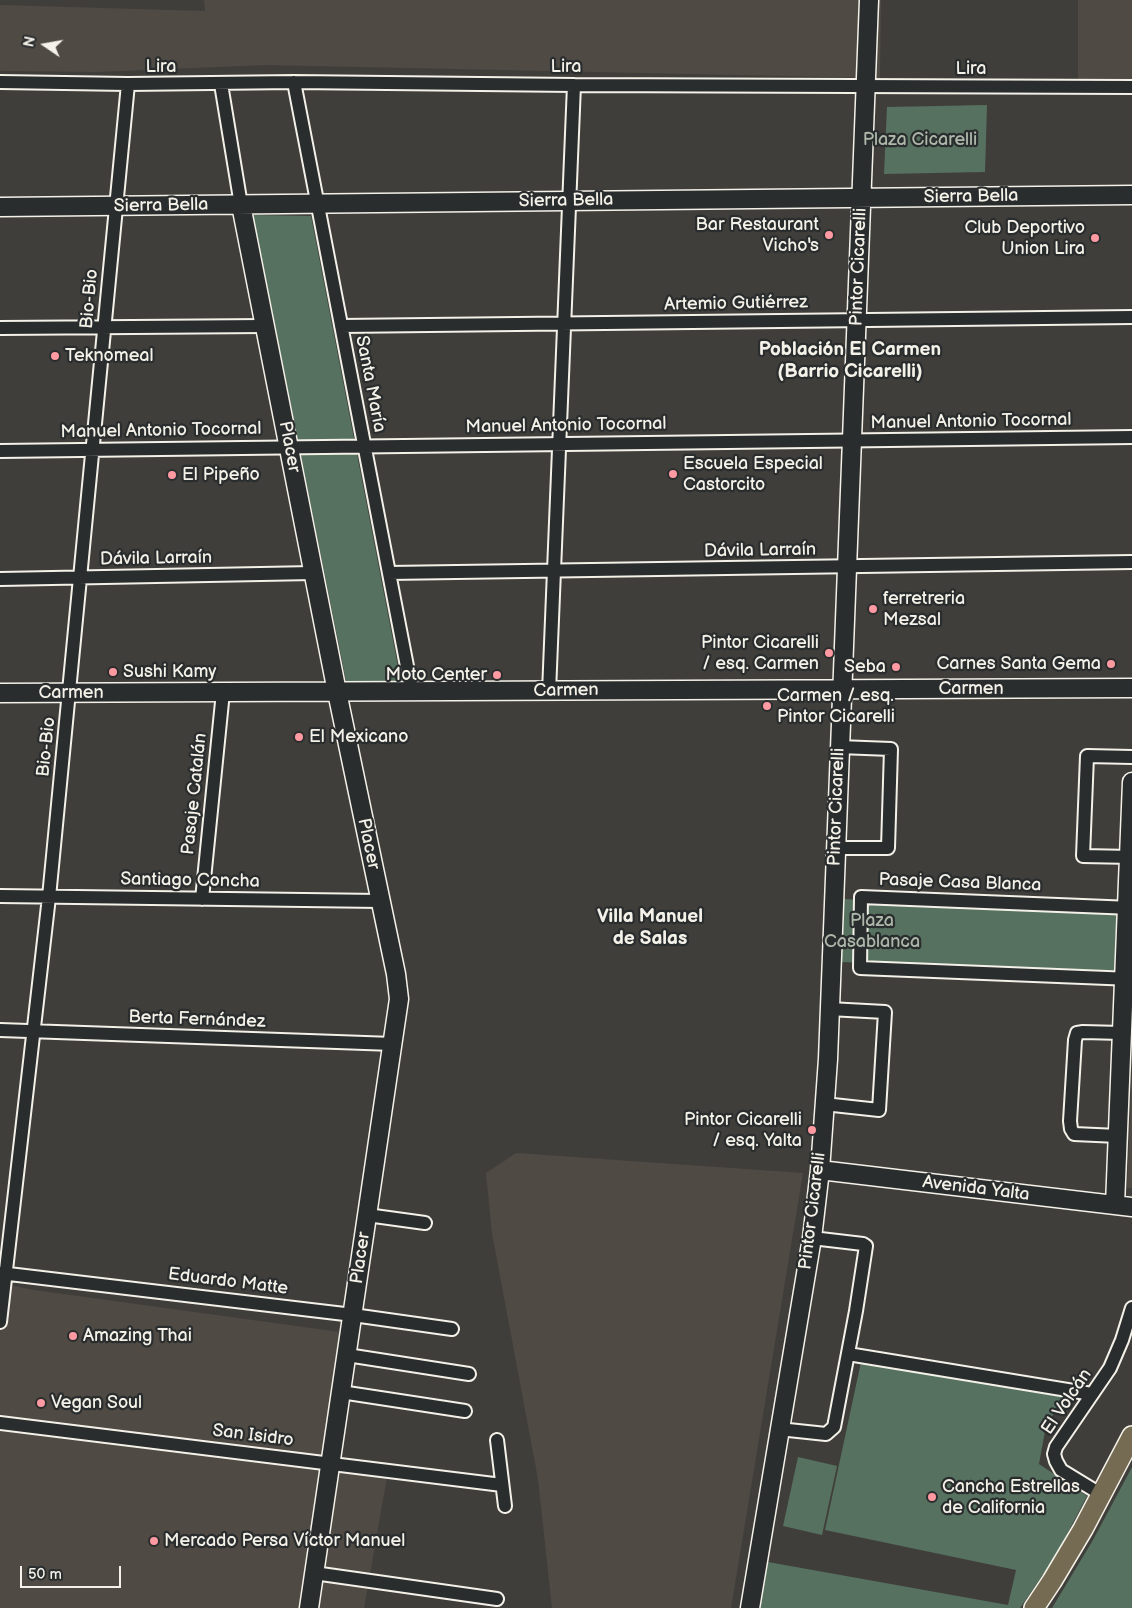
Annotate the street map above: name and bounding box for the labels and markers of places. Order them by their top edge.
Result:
place label: Bar Restaurant Vicho's [696,214,819,256]
place label: Club Deportivo Union Lira [964,217,1085,260]
marker: Bar Restaurant Vicho's [823,229,835,241]
marker: Club Deportivo Union Lira [1089,232,1101,244]
place label: Teknomeal [65,345,154,367]
marker: Teknomeal [49,350,61,362]
place label: Escuela Especial Castorcito [683,453,823,496]
place label: El Pipeño [182,464,260,486]
marker: Escuela Especial Castorcito [667,468,679,480]
marker: El Pipeño [166,469,178,481]
place label: ferretreria Mezsal [883,588,965,630]
marker: ferretreria Mezsal [867,603,879,615]
place label: Pintor Cicarelli / esq. Carmen [701,632,819,674]
marker: Pintor Cicarelli / esq. Carmen [823,647,835,659]
place label: Carnes Santa Gema [936,653,1101,675]
place label: Seba [844,656,886,678]
marker: Carnes Santa Gema [1105,658,1117,670]
place label: Sushi Kamy [123,661,216,683]
marker: Seba [890,661,902,673]
place label: Moto Center [386,664,487,686]
marker: Sushi Kamy [107,666,119,678]
marker: Moto Center [491,669,503,681]
place label: Carmen / esq. Pintor Cicarelli [777,685,895,728]
marker: Carmen / esq. Pintor Cicarelli [761,700,773,712]
place label: El Mexicano [309,726,408,748]
marker: El Mexicano [293,731,305,743]
place label: Pintor Cicarelli / esq. Yalta [684,1109,802,1152]
marker: Pintor Cicarelli / esq. Yalta [806,1124,818,1136]
place label: Amazing Thai [83,1325,192,1347]
marker: Amazing Thai [67,1330,79,1342]
place label: Vegan Soul [51,1392,142,1414]
marker: Vegan Soul [35,1397,47,1409]
place label: Cancha Estrellas de California [942,1476,1080,1518]
marker: Cancha Estrellas de California [926,1491,938,1503]
place label: Mercado Persa Víctor Manuel [164,1530,405,1552]
marker: Mercado Persa Víctor Manuel [148,1535,160,1547]

